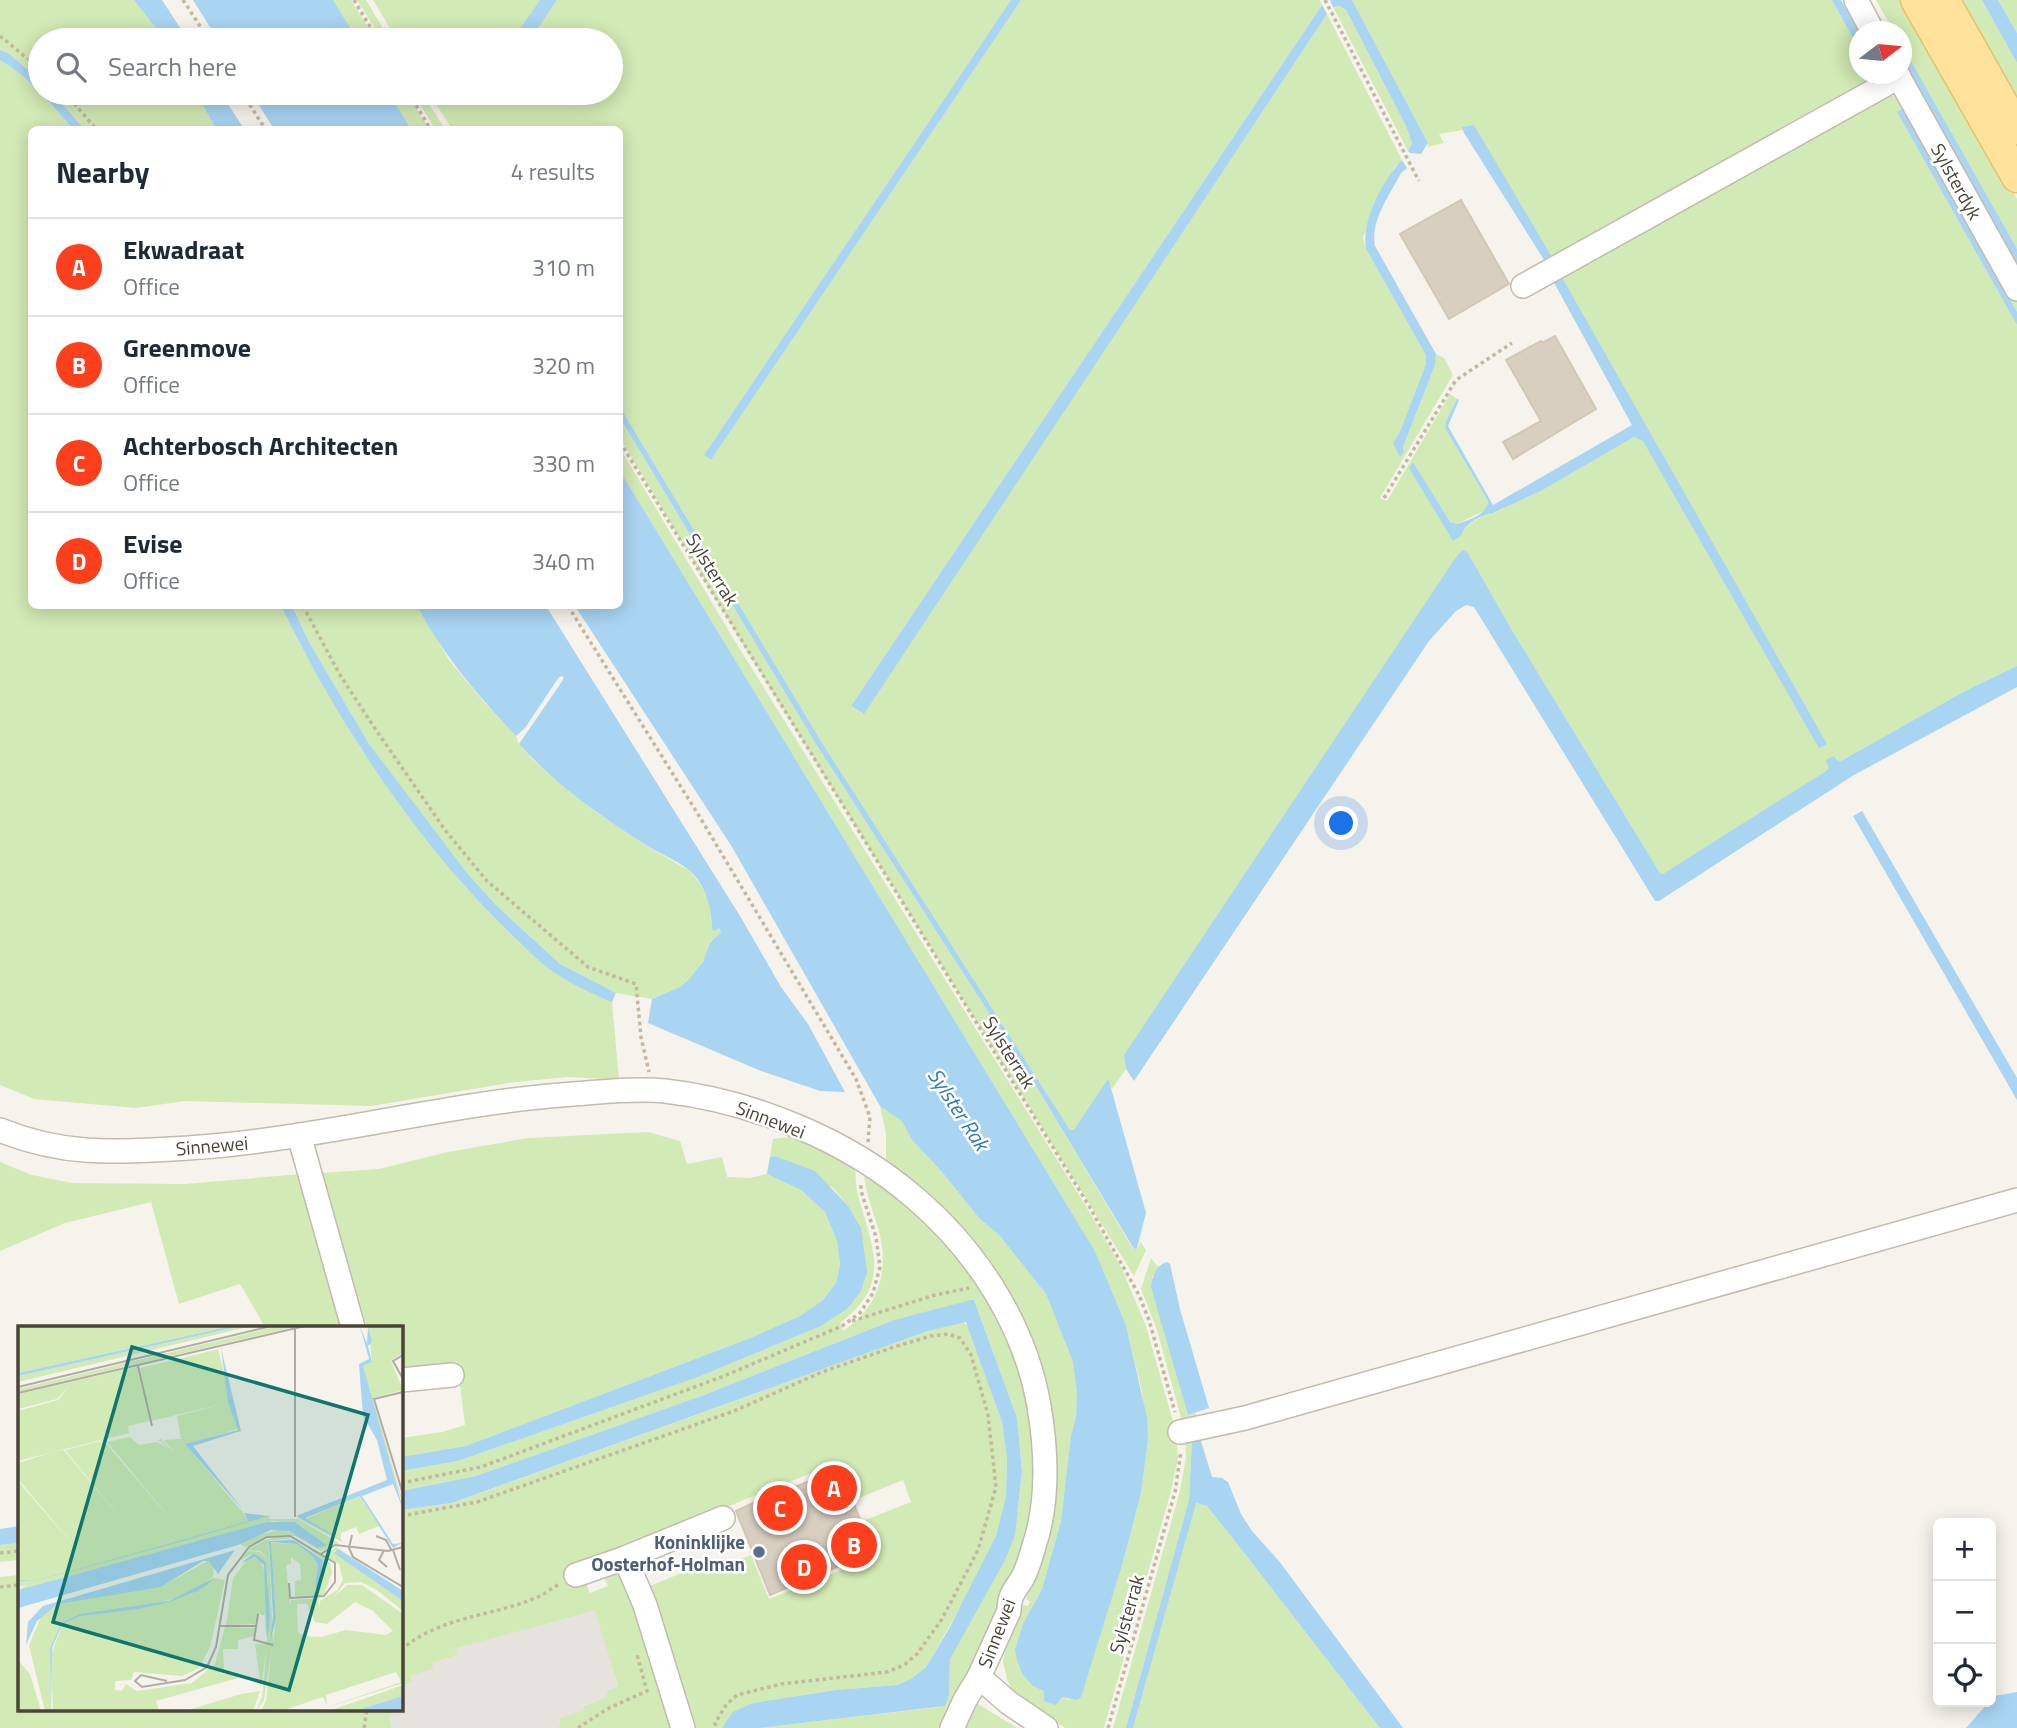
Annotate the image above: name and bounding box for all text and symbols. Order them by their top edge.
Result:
north arrow [1849,21,1912,84]
search box [28,28,623,105]
text: Search here [108,47,237,86]
icon: search [52,48,90,86]
street label: Sylsterdyk [1924,137,1990,225]
text: Nearby [56,149,149,195]
text: 4 results [511,154,595,189]
text: Ekwadraat [123,230,244,269]
text: A [72,250,86,285]
text: 310 m [532,250,595,285]
text: Office [123,269,180,304]
text: Greenmove [123,328,251,367]
text: B [72,348,86,383]
text: 320 m [532,348,595,383]
text: Office [123,367,180,402]
text: Achterbosch Architecten [123,426,398,465]
text: C [73,446,85,481]
text: 330 m [532,446,595,481]
text: Office [123,465,180,500]
text: Evise [123,524,183,563]
street label: Sylsterrak [679,527,747,611]
text: D [72,544,86,579]
text: 340 m [532,544,595,579]
text: Office [123,563,180,598]
your location [1324,806,1358,840]
street label: Sylsterrak [976,1010,1044,1094]
water label: Sylster Rak [920,1061,999,1159]
street label: Sinnewei [732,1092,810,1146]
street label: Sinnewei [175,1127,249,1163]
inset map [18,1326,402,1710]
pin: A [811,1462,857,1514]
pin: C [757,1482,803,1534]
map controls [1933,1518,1996,1707]
button: + [1933,1518,1996,1581]
pin: B [831,1519,877,1571]
place label: Koninklijke Oosterhof-Holman [591,1527,745,1578]
pin: D [781,1541,827,1593]
marker: Koninklijke Oosterhof-Holman [751,1544,767,1560]
street label: Sylsterrak [1101,1571,1151,1657]
button: − [1933,1581,1996,1644]
street label: Sinnewei [969,1594,1023,1672]
button: locate [1933,1644,1996,1707]

